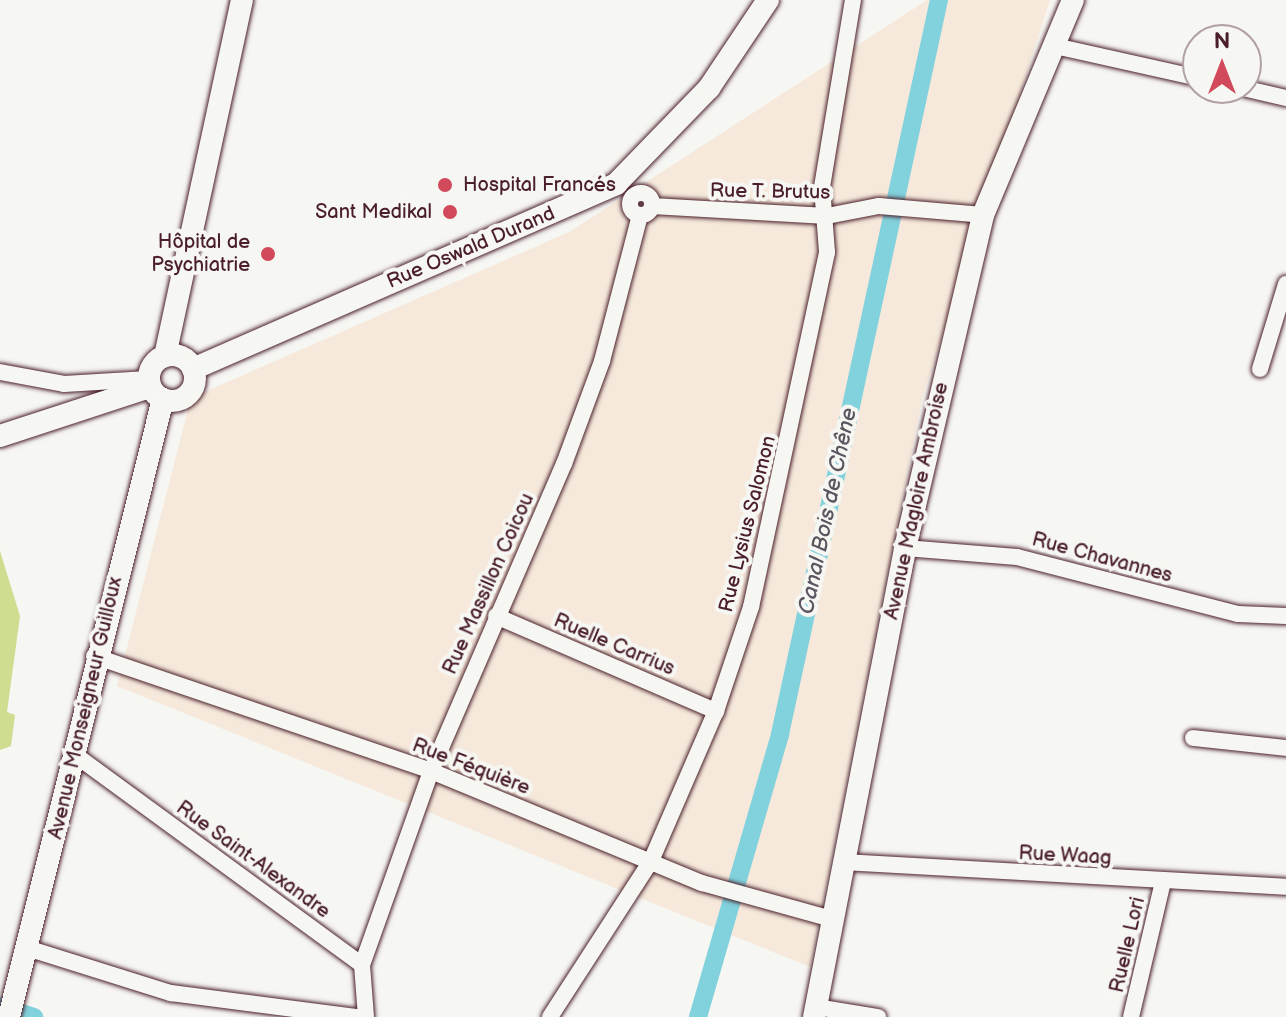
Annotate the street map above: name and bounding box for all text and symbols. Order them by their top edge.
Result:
north arrow [1182,24,1262,104]
text: N [1214,28,1230,55]
place label: Hospital Francés [463,173,616,197]
marker: Hospital Francés [434,174,456,196]
street label: Rue T. Brutus [709,179,831,205]
place label: Sant Medikal [315,200,432,224]
marker: Sant Medikal [439,201,461,223]
street label: Rue Oswald Durand [383,202,559,294]
place label: Hôpital de Psychiatrie [151,230,250,277]
marker: Hôpital de Psychiatrie [257,243,279,265]
street label: Avenue Magloire Ambroise [880,380,954,622]
water label: Canal Bois de Chêne [793,405,863,617]
street label: Rue Lysius Salomon [714,433,782,615]
street label: Rue Massillon Coicou [438,490,540,678]
street label: Rue Chavannes [1029,528,1175,588]
street label: Avenue Monseigneur Guilloux [44,574,128,842]
street label: Ruelle Carrius [550,609,678,681]
street label: Rue Féquière [409,734,533,800]
street label: Rue Saint-Alexandre [171,796,335,924]
street label: Rue Waag [1017,842,1113,870]
street label: Ruelle Lori [1105,895,1151,995]

